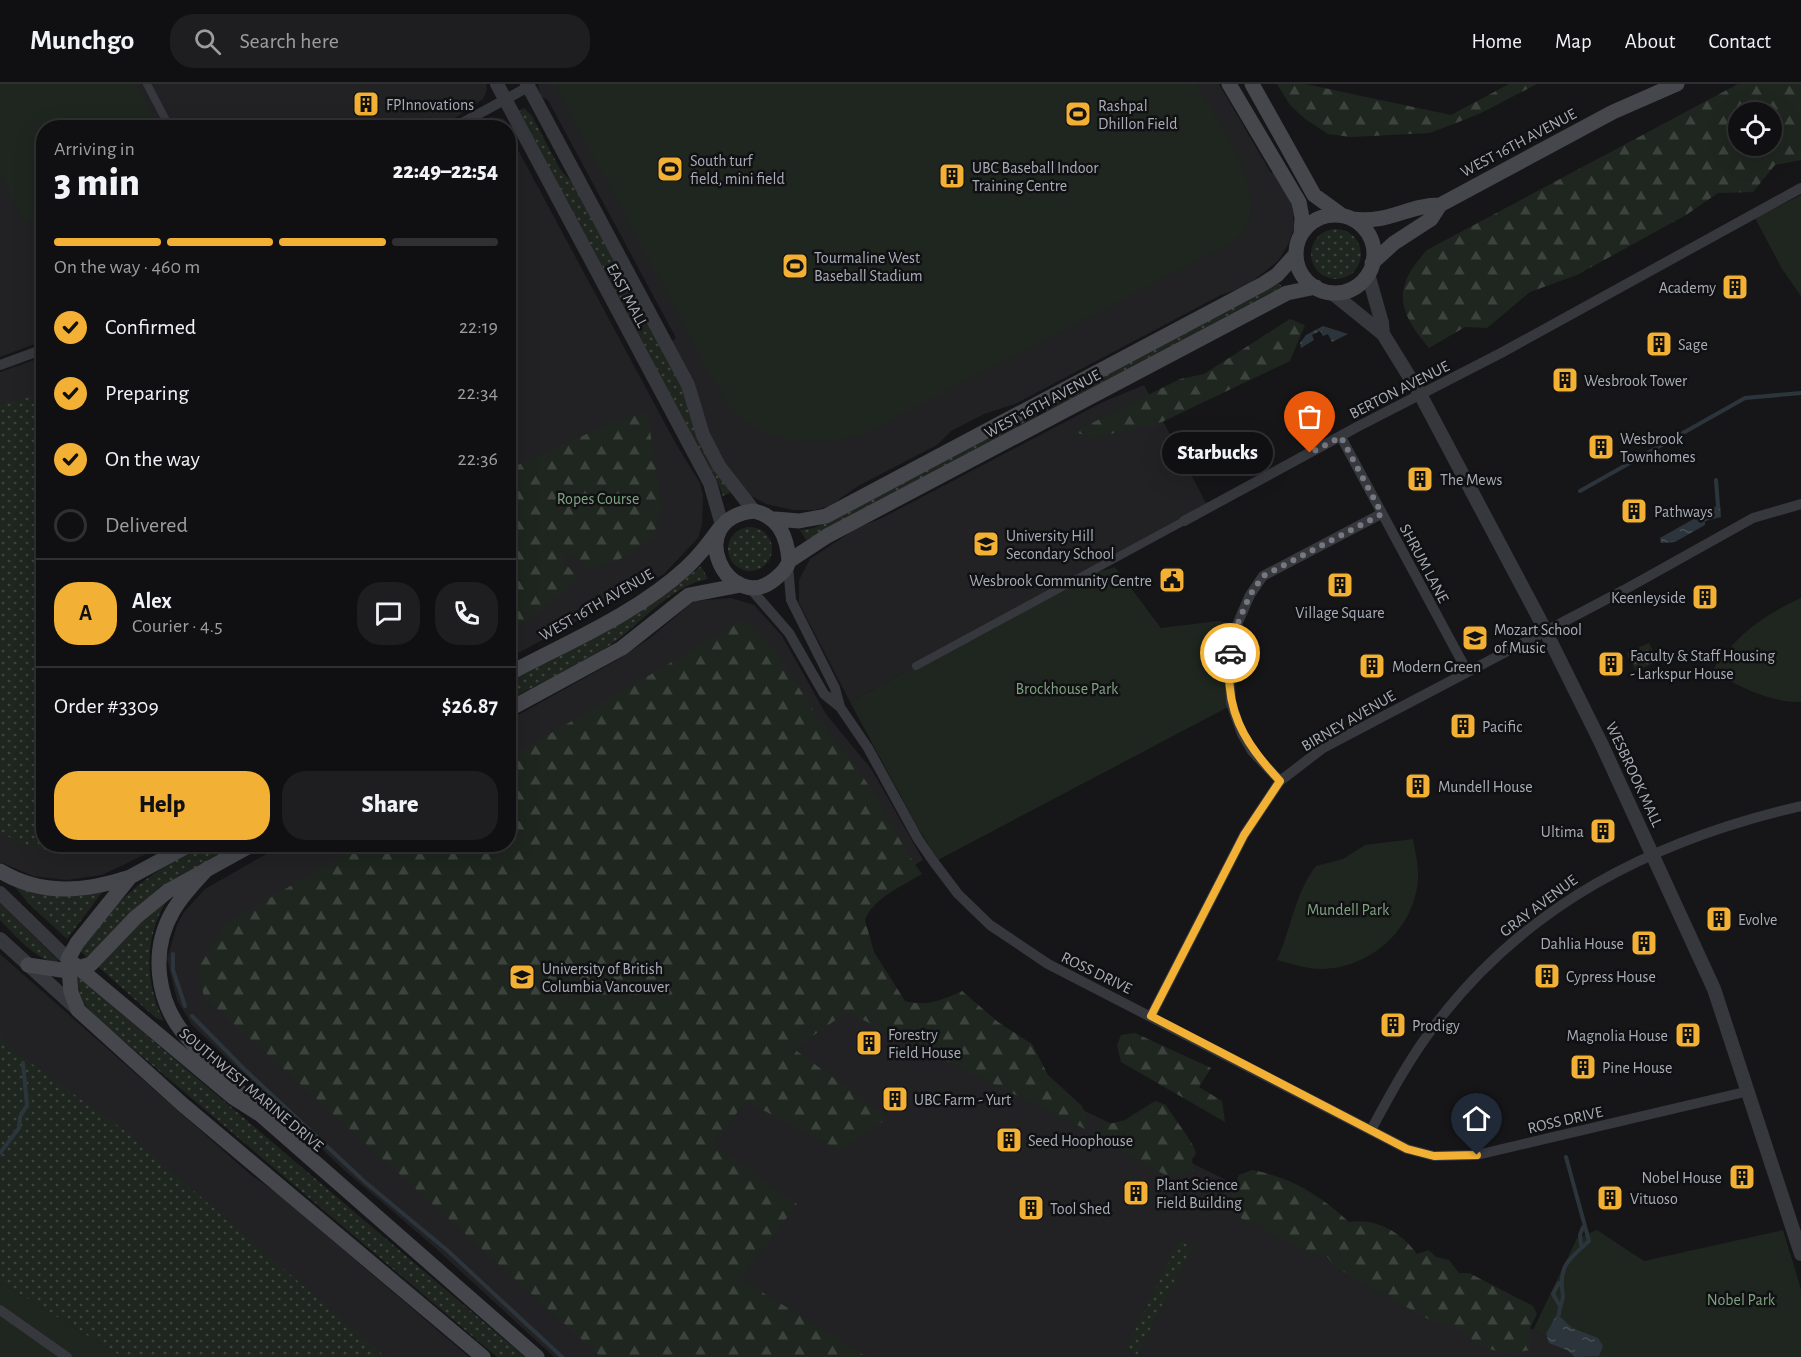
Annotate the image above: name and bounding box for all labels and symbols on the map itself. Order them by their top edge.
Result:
building icon: FPInnovations [351,89,381,119]
place label: FPInnovations [386,97,474,113]
place label: Rashpal Dhillon Field [1098,98,1177,132]
sports icon: Rashpal Dhillon Field [1063,99,1093,129]
street label: WEST 16TH AVENUE [1458,106,1579,180]
place label: South turf field, mini field [690,153,785,187]
sports icon: South turf field, mini field [655,154,685,184]
place label: UBC Baseball Indoor Training Centre [972,160,1099,194]
building icon: UBC Baseball Indoor Training Centre [937,161,967,191]
place label: Tourmaline West Baseball Stadium [814,250,922,284]
sports icon: Tourmaline West Baseball Stadium [780,251,810,281]
street label: EAST MALL [604,261,651,330]
building icon: Academy [1720,272,1750,302]
place label: Academy [1659,280,1716,297]
building icon: Sage [1644,329,1674,359]
place label: Sage [1678,337,1708,353]
street label: BERTON AVENUE [1347,358,1452,422]
building icon: Wesbrook Tower [1550,365,1580,395]
street label: WEST 16TH AVENUE [982,367,1103,441]
place label: Wesbrook Tower [1584,373,1688,389]
pin [1284,391,1335,453]
place label: Wesbrook Townhomes [1620,431,1696,465]
callout: Starbucks [1163,432,1274,474]
building icon: Wesbrook Townhomes [1586,432,1616,462]
building icon: The Mews [1405,464,1435,494]
place label: The Mews [1440,472,1502,488]
park label: Ropes Course [557,491,639,507]
building icon: Pathways [1619,496,1649,526]
place label: Pathways [1654,504,1713,521]
street label: SHRUM LANE [1397,521,1452,606]
place label: University Hill Secondary School [1006,528,1114,563]
school or university icon: University Hill Secondary School [971,529,1001,559]
public building icon: Wesbrook Community Centre [1157,565,1187,595]
street label: WEST 16TH AVENUE [537,566,656,644]
building icon: Village Square [1325,570,1355,600]
place label: Wesbrook Community Centre [969,573,1152,590]
building icon: Keenleyside [1690,582,1720,612]
place label: Keenleyside [1611,590,1686,607]
place label: Village Square [1295,605,1385,621]
place label: Mozart School of Music [1494,622,1582,656]
courier [1200,623,1260,683]
school or university icon: Mozart School of Music [1460,623,1490,653]
place label: Faculty & Staff Housing - Larkspur House [1630,648,1775,682]
building icon: Faculty & Staff Housing - Larkspur House [1596,649,1626,679]
building icon: Modern Green [1357,651,1387,681]
place label: Modern Green [1392,659,1481,675]
park label: Brockhouse Park [1016,681,1119,697]
street label: BIRNEY AVENUE [1299,687,1399,754]
building icon: Pacific [1448,711,1478,741]
place label: Pacific [1482,719,1522,735]
street label: WESBROOK MALL [1603,719,1666,830]
building icon: Mundell House [1403,771,1433,801]
place label: Mundell House [1438,779,1533,795]
building icon: Ultima [1588,816,1618,846]
place label: Ultima [1541,824,1584,840]
street label: GRAY AVENUE [1497,871,1581,940]
park label: Mundell Park [1307,902,1390,918]
building icon: Evolve [1704,904,1734,934]
place label: Evolve [1738,912,1777,928]
building icon: Dahlia House [1629,928,1659,958]
place label: Dahlia House [1540,936,1624,952]
street label: ROSS DRIVE [1059,949,1135,997]
place label: University of British Columbia Vancouver [542,961,670,995]
building icon: Cypress House [1532,961,1562,991]
school or university icon: University of British Columbia Vancouver [507,962,537,992]
place label: Cypress House [1566,969,1656,986]
building icon: Prodigy [1378,1010,1408,1040]
place label: Prodigy [1412,1018,1460,1035]
building icon: Magnolia House [1673,1020,1703,1050]
street label: SOUTHWEST MARINE DRIVE [176,1025,327,1155]
place label: Forestry Field House [888,1027,961,1061]
building icon: Forestry Field House [854,1028,884,1058]
place label: Magnolia House [1566,1028,1668,1044]
building icon: Pine House [1568,1052,1598,1082]
place label: Pine House [1602,1060,1672,1076]
building icon: UBC Farm - Yurt [880,1084,910,1114]
place label: UBC Farm - Yurt [914,1092,1011,1108]
pin [1451,1093,1502,1155]
street label: ROSS DRIVE [1526,1104,1605,1136]
building icon: Seed Hoophouse [994,1125,1024,1155]
place label: Seed Hoophouse [1028,1133,1133,1149]
building icon: Nobel House [1727,1162,1757,1192]
place label: Nobel House [1641,1170,1722,1186]
place label: Plant Science Field Building [1156,1177,1242,1211]
building icon: Plant Science Field Building [1121,1178,1151,1208]
building icon: Vituoso [1595,1183,1625,1213]
place label: Vituoso [1630,1191,1678,1207]
building icon: Tool Shed [1016,1193,1046,1223]
place label: Tool Shed [1050,1201,1110,1217]
park label: Nobel Park [1707,1292,1776,1308]

